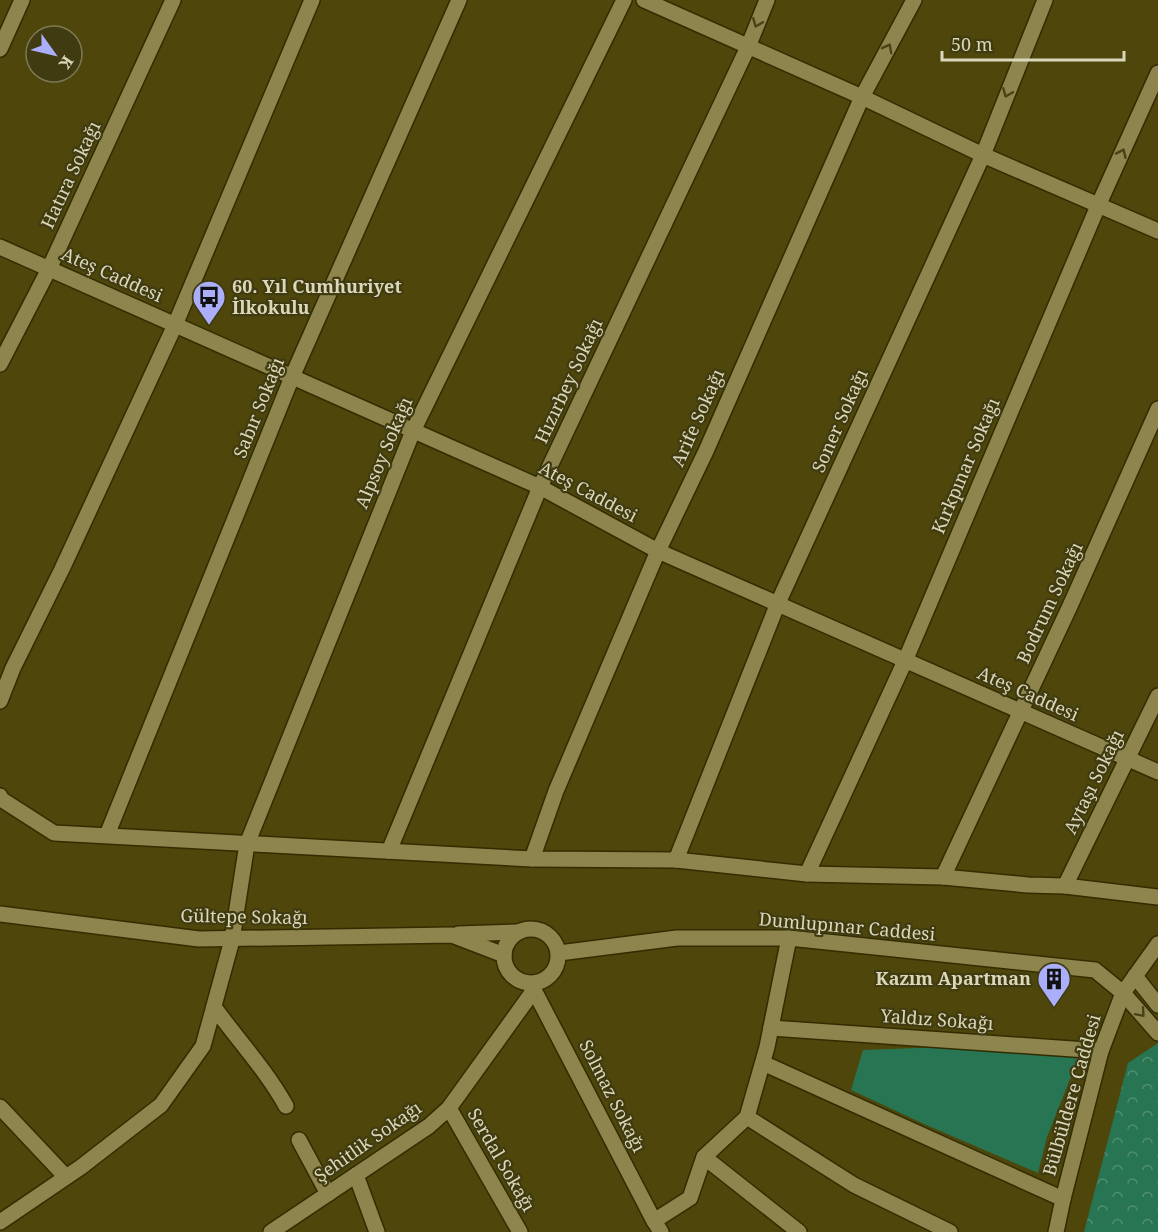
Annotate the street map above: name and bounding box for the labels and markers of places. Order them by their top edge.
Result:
place label: 60. Yıl Cumhuriyet İlkokulu [232,274,402,319]
bus stop icon: 60. Yıl Cumhuriyet İlkokulu [191,279,227,326]
building icon: Kazım Apartman [1036,961,1072,1008]
place label: Kazım Apartman [875,966,1031,990]

